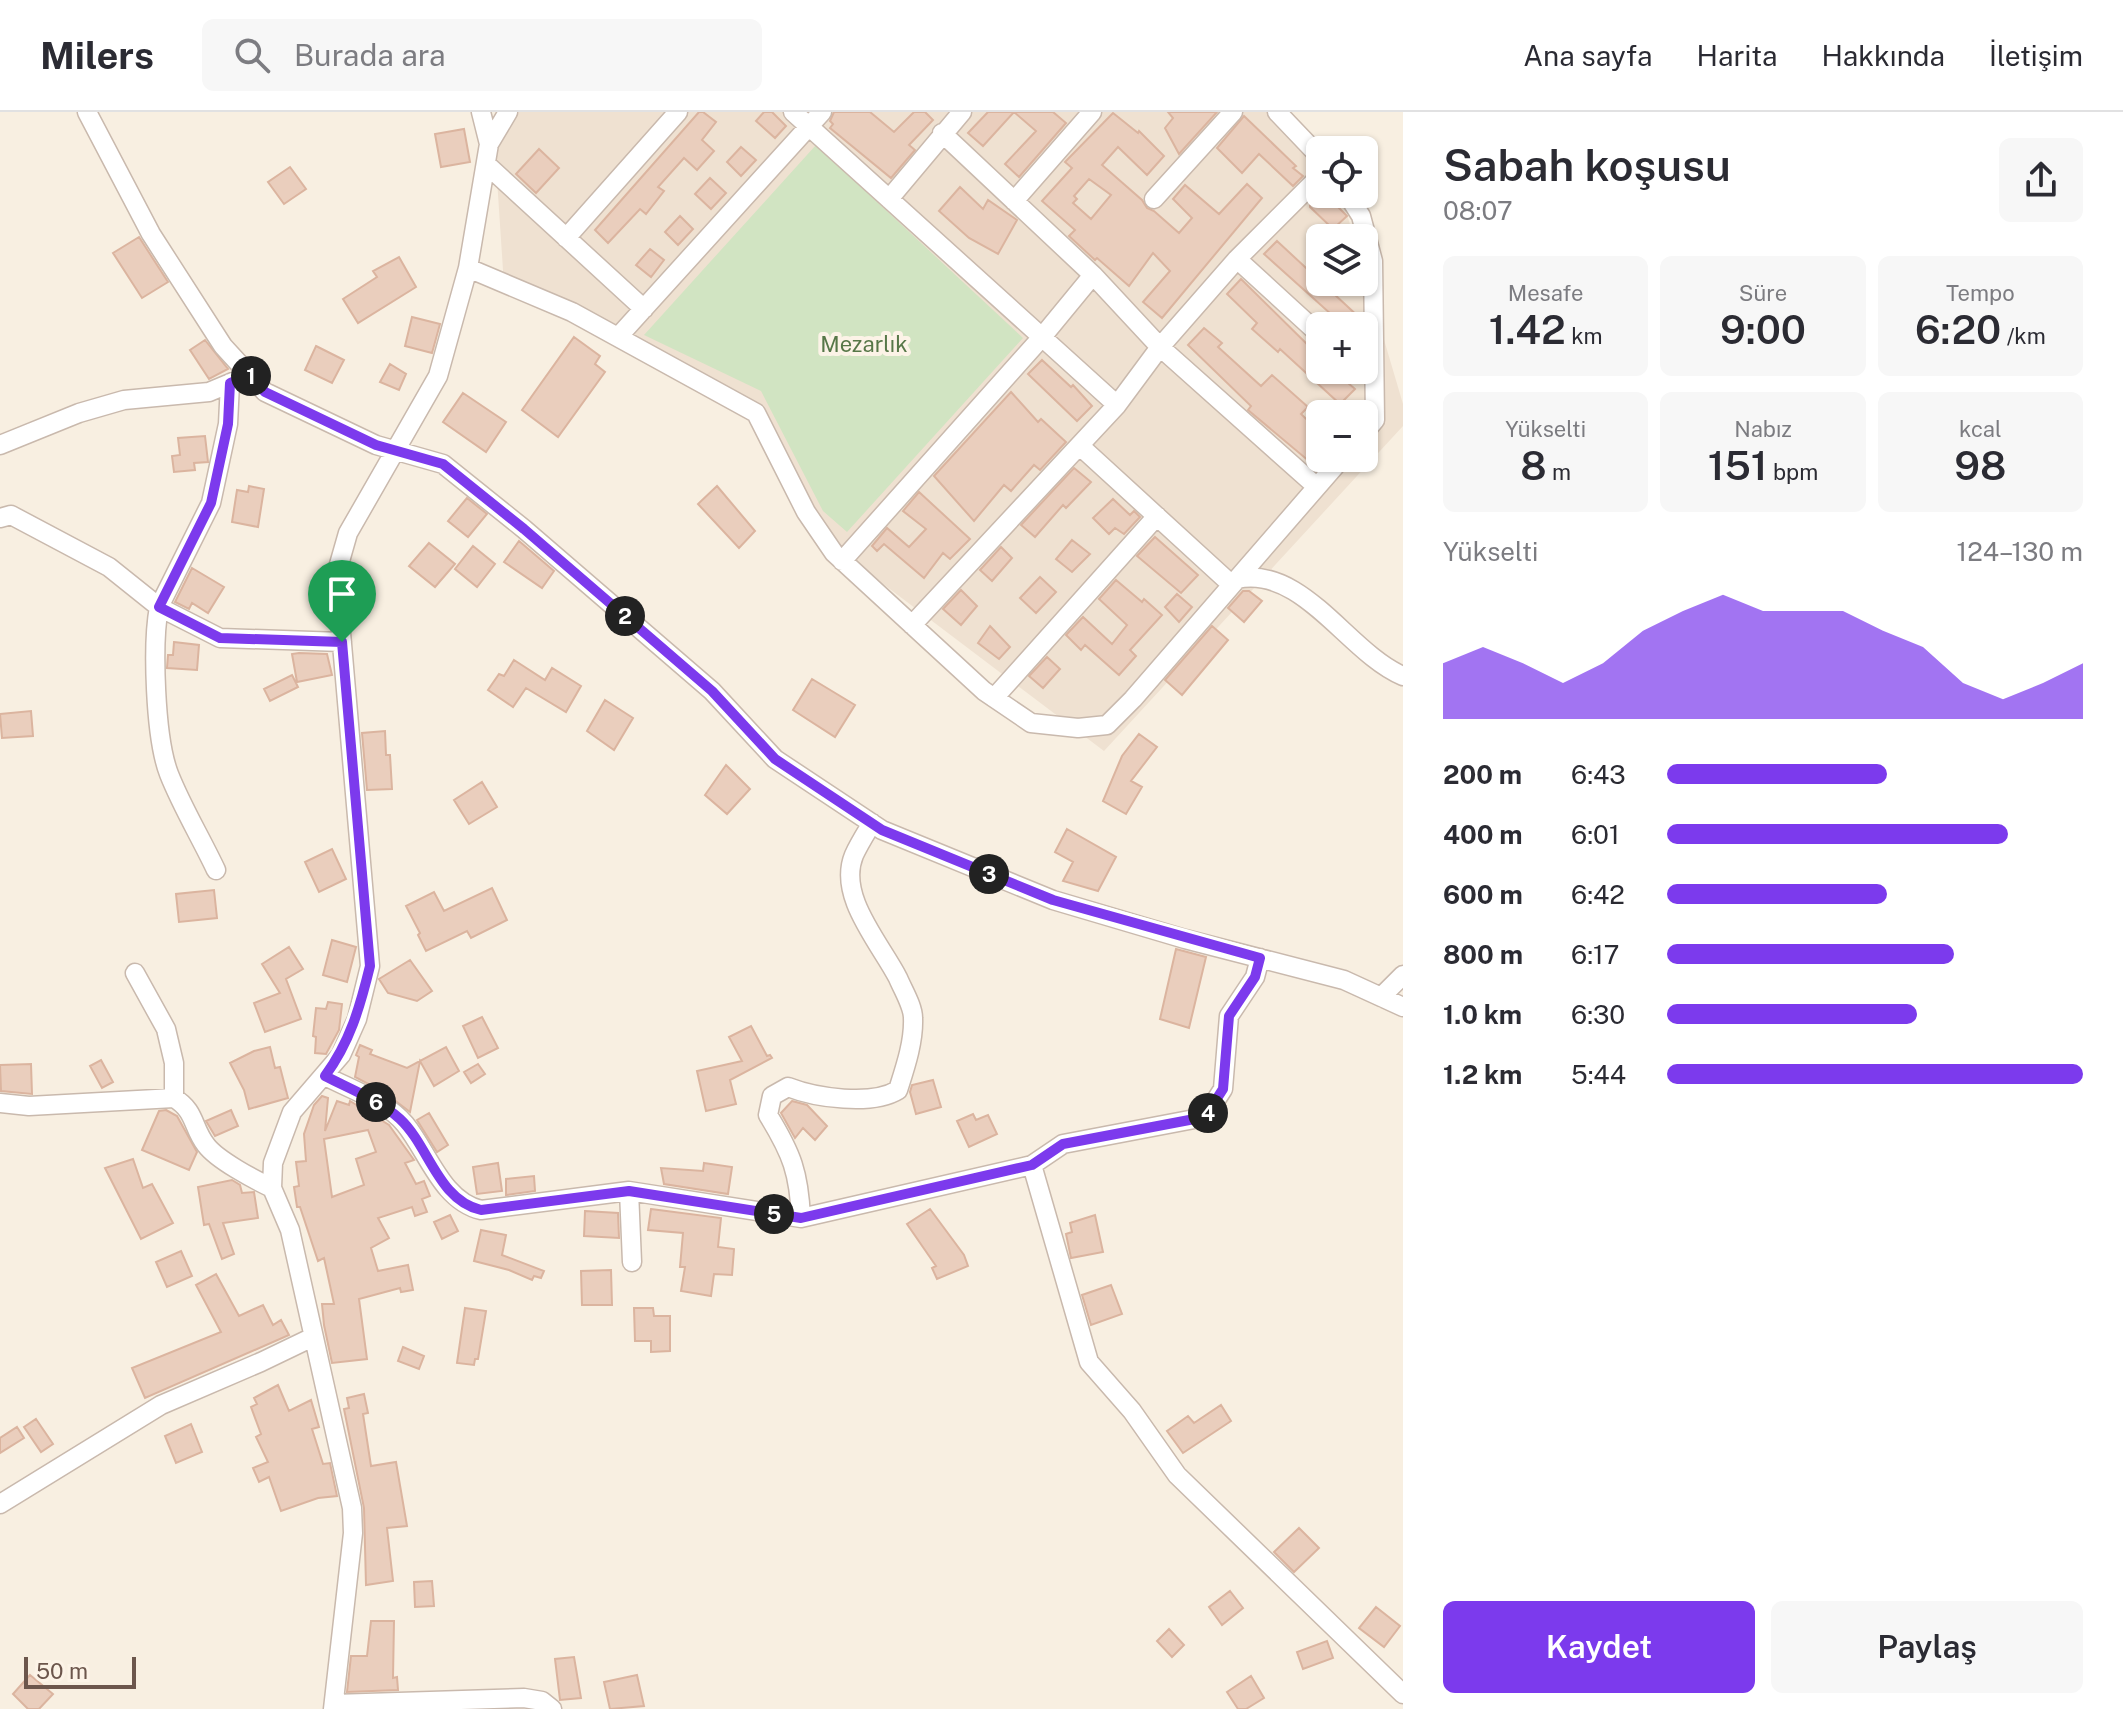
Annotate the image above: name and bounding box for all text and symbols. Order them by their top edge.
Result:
search box [202,19,762,91]
text: Milers [40,33,154,78]
icon: search [230,33,274,77]
text: Burada ara [294,37,446,73]
text: Ana sayfa [1523,39,1653,72]
text: Harita [1697,39,1777,72]
text: Hakkında [1821,39,1945,72]
text: İletişim [1989,39,2083,72]
map controls [1306,136,1378,472]
button: locate [1306,136,1378,208]
button: share [1999,138,2083,222]
text: Sabah koşusu [1443,139,1731,191]
text: 08:07 [1443,195,1513,226]
button: layers [1306,224,1378,296]
text: Mesafe [1508,280,1584,306]
text: Süre [1739,280,1787,306]
text: Tempo [1946,280,2015,306]
text: 1.42 [1489,306,1566,353]
text: 9:00 [1720,306,1806,353]
text: 6:20 [1915,306,2001,353]
button: + [1306,312,1378,384]
text: km [1566,323,1603,349]
text: /km [2001,323,2046,349]
park label: Mezarlık [820,331,908,357]
pin: 1 [231,356,271,396]
text: 1 [246,363,256,389]
button: − [1306,400,1378,472]
text: Yükselti [1505,416,1586,442]
text: Nabız [1734,416,1792,442]
text: kcal [1959,416,2002,442]
text: 8 [1520,442,1547,489]
text: 151 [1708,442,1768,489]
text: 98 [1954,442,2006,489]
text: m [1547,459,1571,485]
text: bpm [1768,459,1818,485]
text: Yükselti [1443,536,1538,567]
text: 124–130 m [1957,536,2083,567]
pin [308,560,376,642]
icon: arrive [320,572,364,616]
pin: 2 [605,596,645,636]
text: 2 [618,603,632,629]
text: 200 m [1443,759,1522,790]
text: 6:43 [1571,759,1626,790]
text: 400 m [1443,819,1523,850]
text: 6:01 [1571,819,1620,850]
pin: 3 [969,854,1009,894]
text: 3 [982,861,996,887]
text: 600 m [1443,879,1523,910]
text: 6:42 [1571,879,1625,910]
text: 800 m [1443,939,1523,970]
text: 6:17 [1571,939,1619,970]
text: 1.0 km [1443,999,1522,1030]
text: 6:30 [1571,999,1625,1030]
text: 1.2 km [1443,1059,1522,1090]
text: 5:44 [1571,1059,1626,1090]
pin: 6 [356,1082,396,1122]
text: 6 [369,1089,383,1115]
pin: 4 [1188,1093,1228,1133]
text: 4 [1201,1100,1215,1126]
pin: 5 [754,1194,794,1234]
text: 5 [767,1201,781,1227]
button: Kaydet [1443,1601,1755,1693]
button: Paylaş [1771,1601,2083,1693]
scale bar [24,1653,136,1689]
text: 50 m [36,1658,88,1684]

